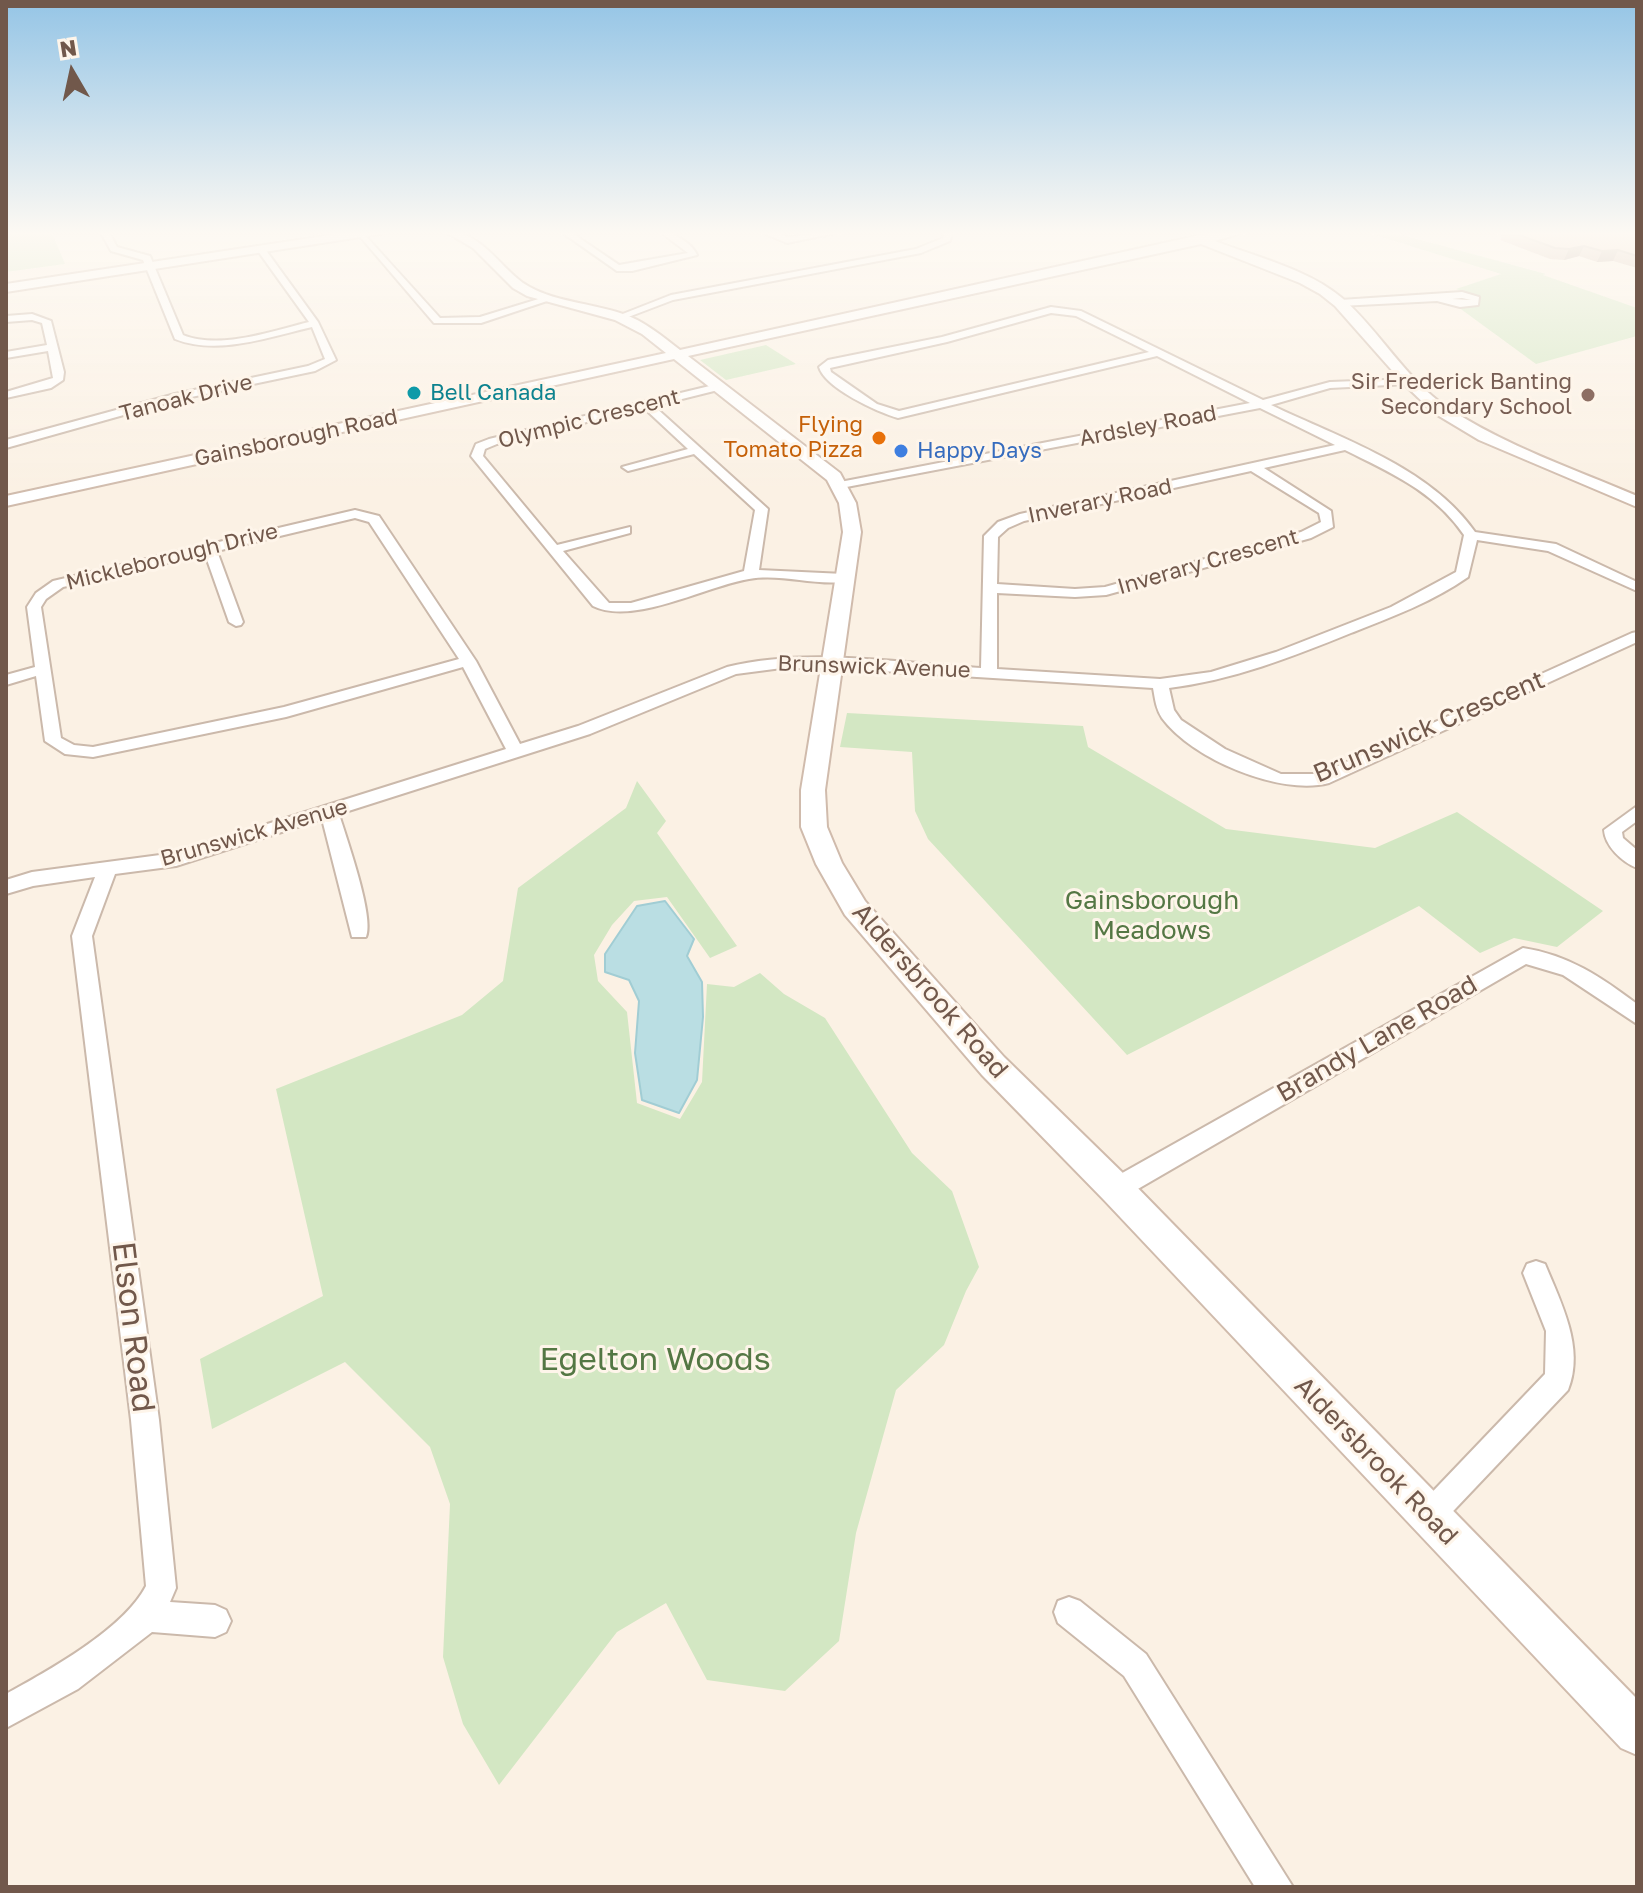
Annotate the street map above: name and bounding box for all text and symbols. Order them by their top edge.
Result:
north arrow [32,32,112,112]
text: N [58,33,79,62]
street label: Tanoak Drive [117,369,255,427]
place label: Sir Frederick Banting Secondary School [1351,369,1572,420]
place label: Bell Canada [430,380,556,406]
marker: Bell Canada [405,384,423,402]
street label: Olympic Crescent [495,384,683,454]
marker: Sir Frederick Banting Secondary School [1579,386,1597,404]
street label: Ardsley Road [1077,400,1219,452]
street label: Gainsborough Road [192,404,400,472]
place label: Flying Tomato Pizza [724,412,863,464]
marker: Flying Tomato Pizza [870,429,888,447]
place label: Happy Days [917,438,1042,464]
marker: Happy Days [892,442,910,460]
street label: Inverary Road [1026,473,1174,529]
street label: Mickleborough Drive [63,518,281,596]
street label: Inverary Crescent [1114,524,1302,600]
street label: Brunswick Avenue [777,650,971,684]
street label: Brunswick Crescent [1309,664,1549,790]
street label: Brunswick Avenue [158,794,350,872]
park label: Gainsborough Meadows [1065,885,1239,946]
street label: Aldersbrook Road [845,897,1015,1085]
street label: Brandy Lane Road [1271,969,1483,1109]
street label: Elson Road [103,1239,163,1415]
park label: Egelton Woods [539,1341,771,1379]
street label: Aldersbrook Road [1288,1370,1464,1552]

